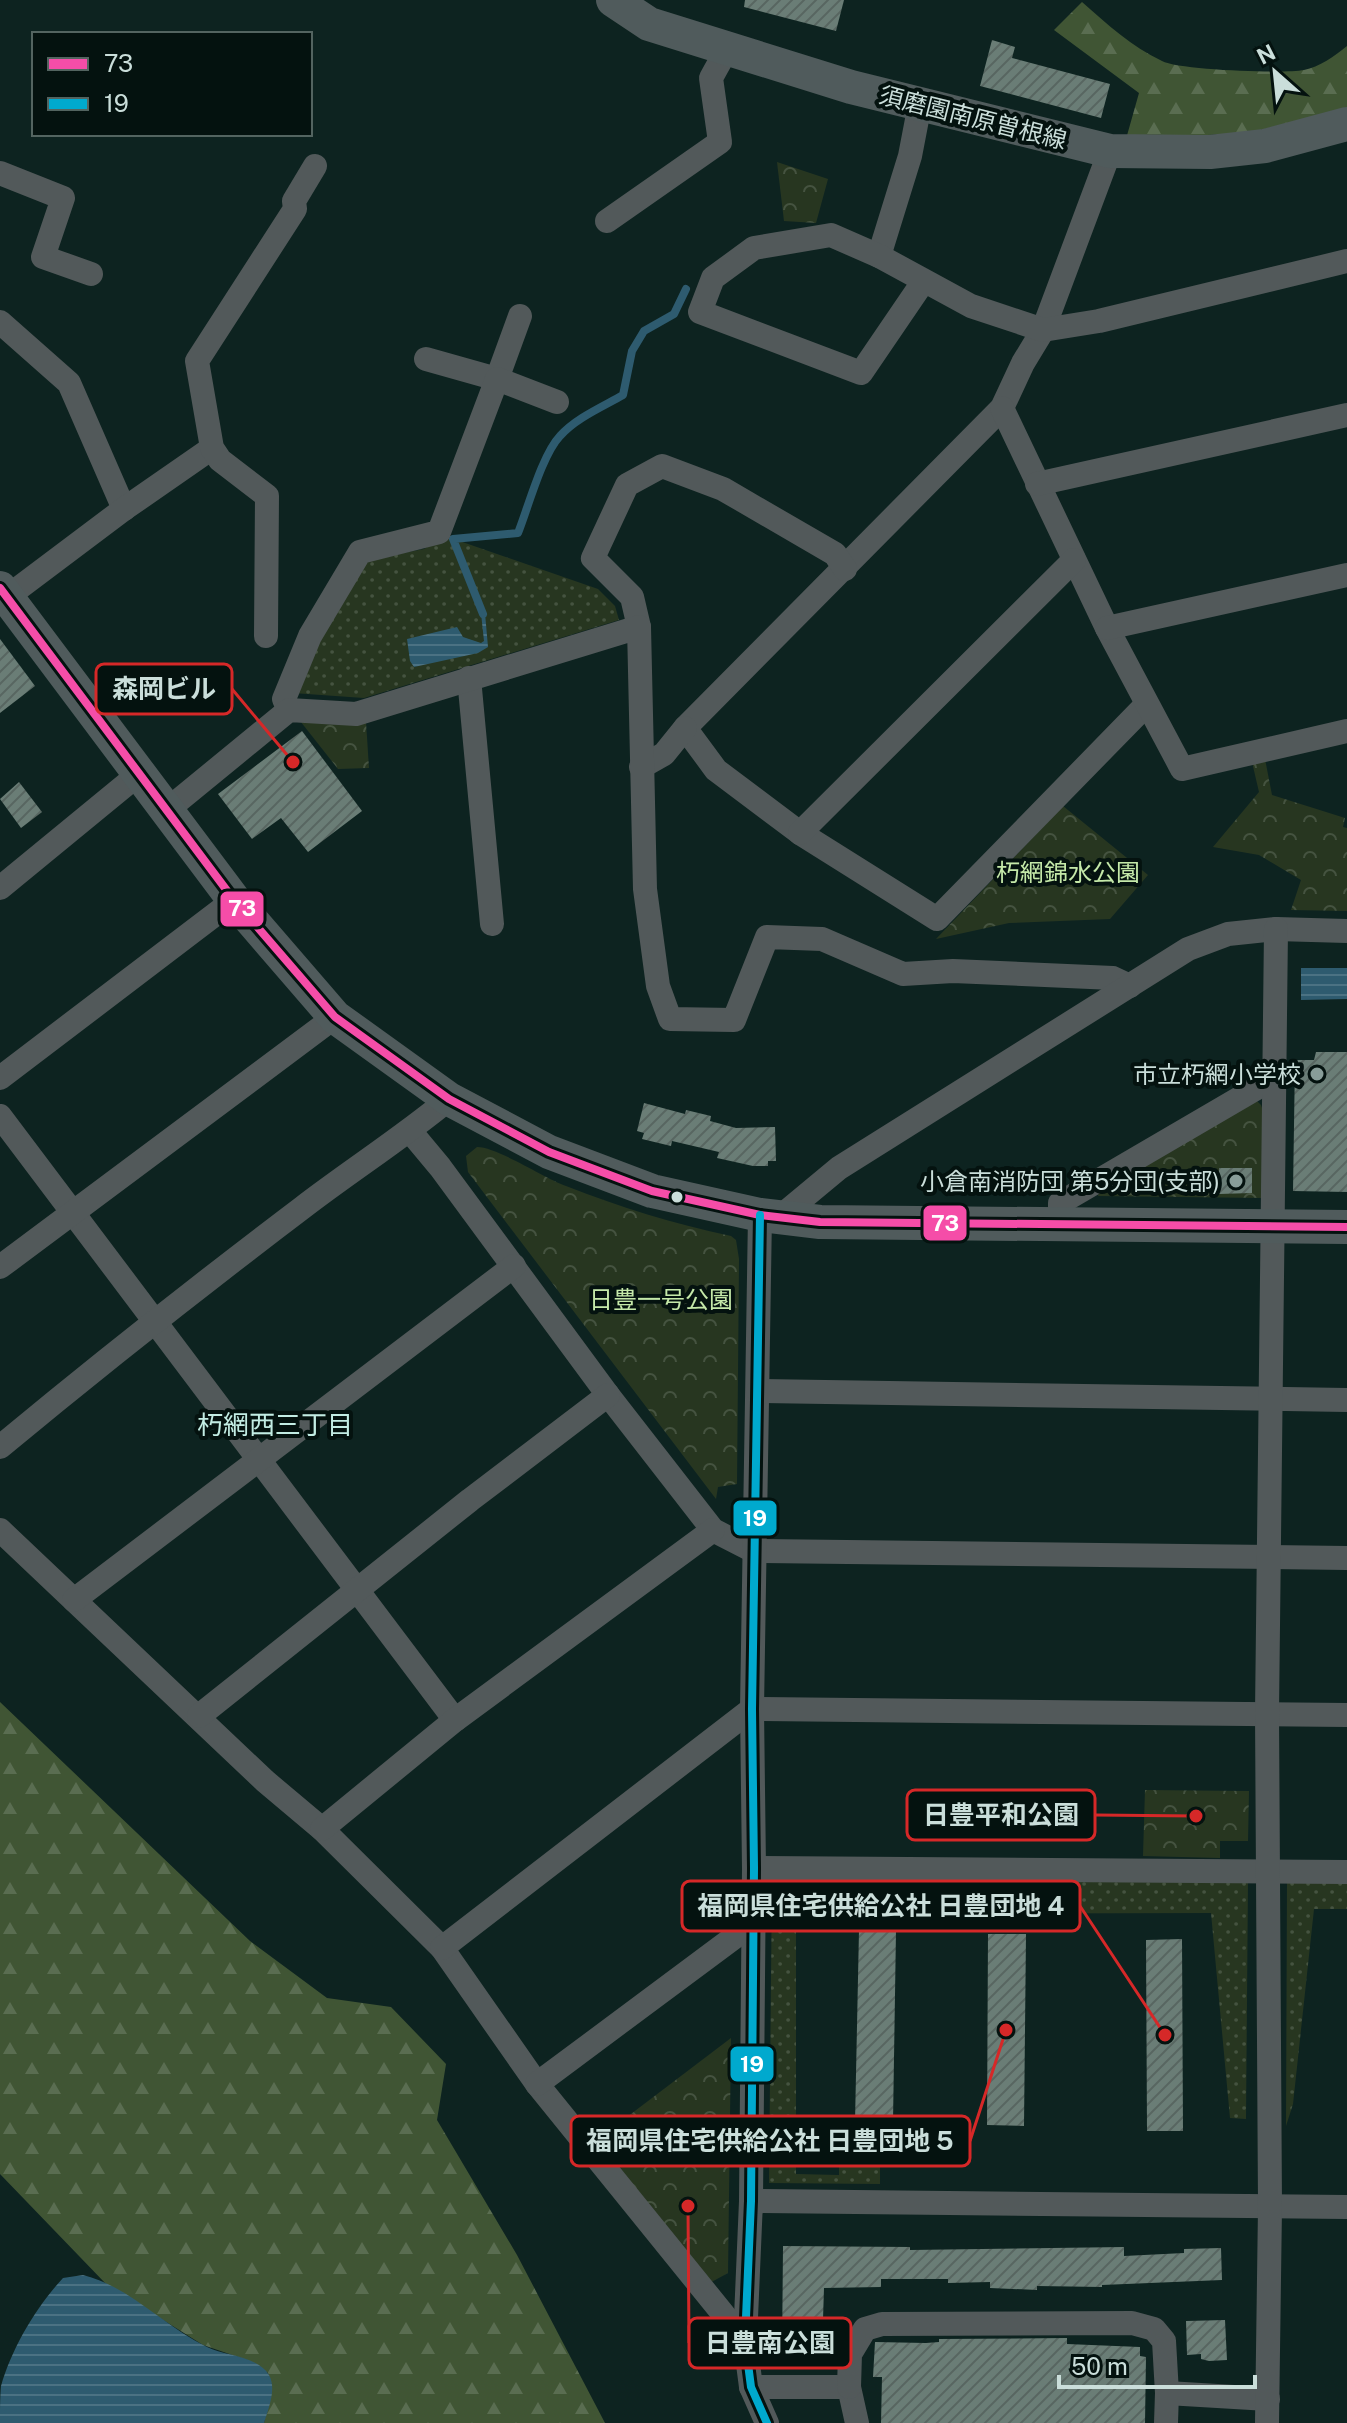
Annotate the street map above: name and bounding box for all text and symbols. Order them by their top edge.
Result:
legend [32,32,312,136]
north arrow [1235,32,1315,112]
text: N [1252,39,1279,70]
text: 73 [104,49,133,77]
street label: 須磨園南原曽根線 [876,80,1070,154]
text: 19 [104,89,129,117]
callout: 森岡ビル [96,664,232,714]
text: 森岡ビル [112,673,216,704]
park label: 朽網錦水公園 [996,858,1140,886]
line badge: 73 [219,890,265,928]
text: 73 [228,895,256,921]
place label: 市立朽網小学校 [1133,1060,1301,1088]
marker: 市立朽網小学校 [1308,1065,1326,1083]
place label: 小倉南消防団 第5分団(支部) [920,1167,1220,1195]
marker: 小倉南消防団 第5分団(支部) [1227,1172,1245,1190]
unlabelled marker [669,1189,685,1205]
line badge: 73 [922,1204,968,1242]
text: 73 [931,1210,959,1236]
park label: 日豊一号公園 [589,1285,733,1313]
district label: 朽網西三丁目 [197,1409,353,1440]
line badge: 19 [732,1499,778,1537]
text: 19 [743,1505,767,1531]
callout: 日豊平和公園 [907,1790,1095,1840]
text: 日豊平和公園 [923,1799,1079,1830]
callout: 福岡県住宅供給公社 日豊団地 4 [682,1881,1080,1931]
text: 福岡県住宅供給公社 日豊団地 4 [698,1890,1064,1921]
line badge: 19 [729,2045,775,2083]
text: 19 [740,2051,764,2077]
callout: 福岡県住宅供給公社 日豊団地 5 [571,2116,970,2166]
text: 福岡県住宅供給公社 日豊団地 5 [586,2125,954,2156]
callout: 日豊南公園 [689,2318,851,2368]
text: 日豊南公園 [705,2327,835,2358]
scale bar [1059,2339,1255,2389]
text: 50 m [1071,2352,1128,2380]

